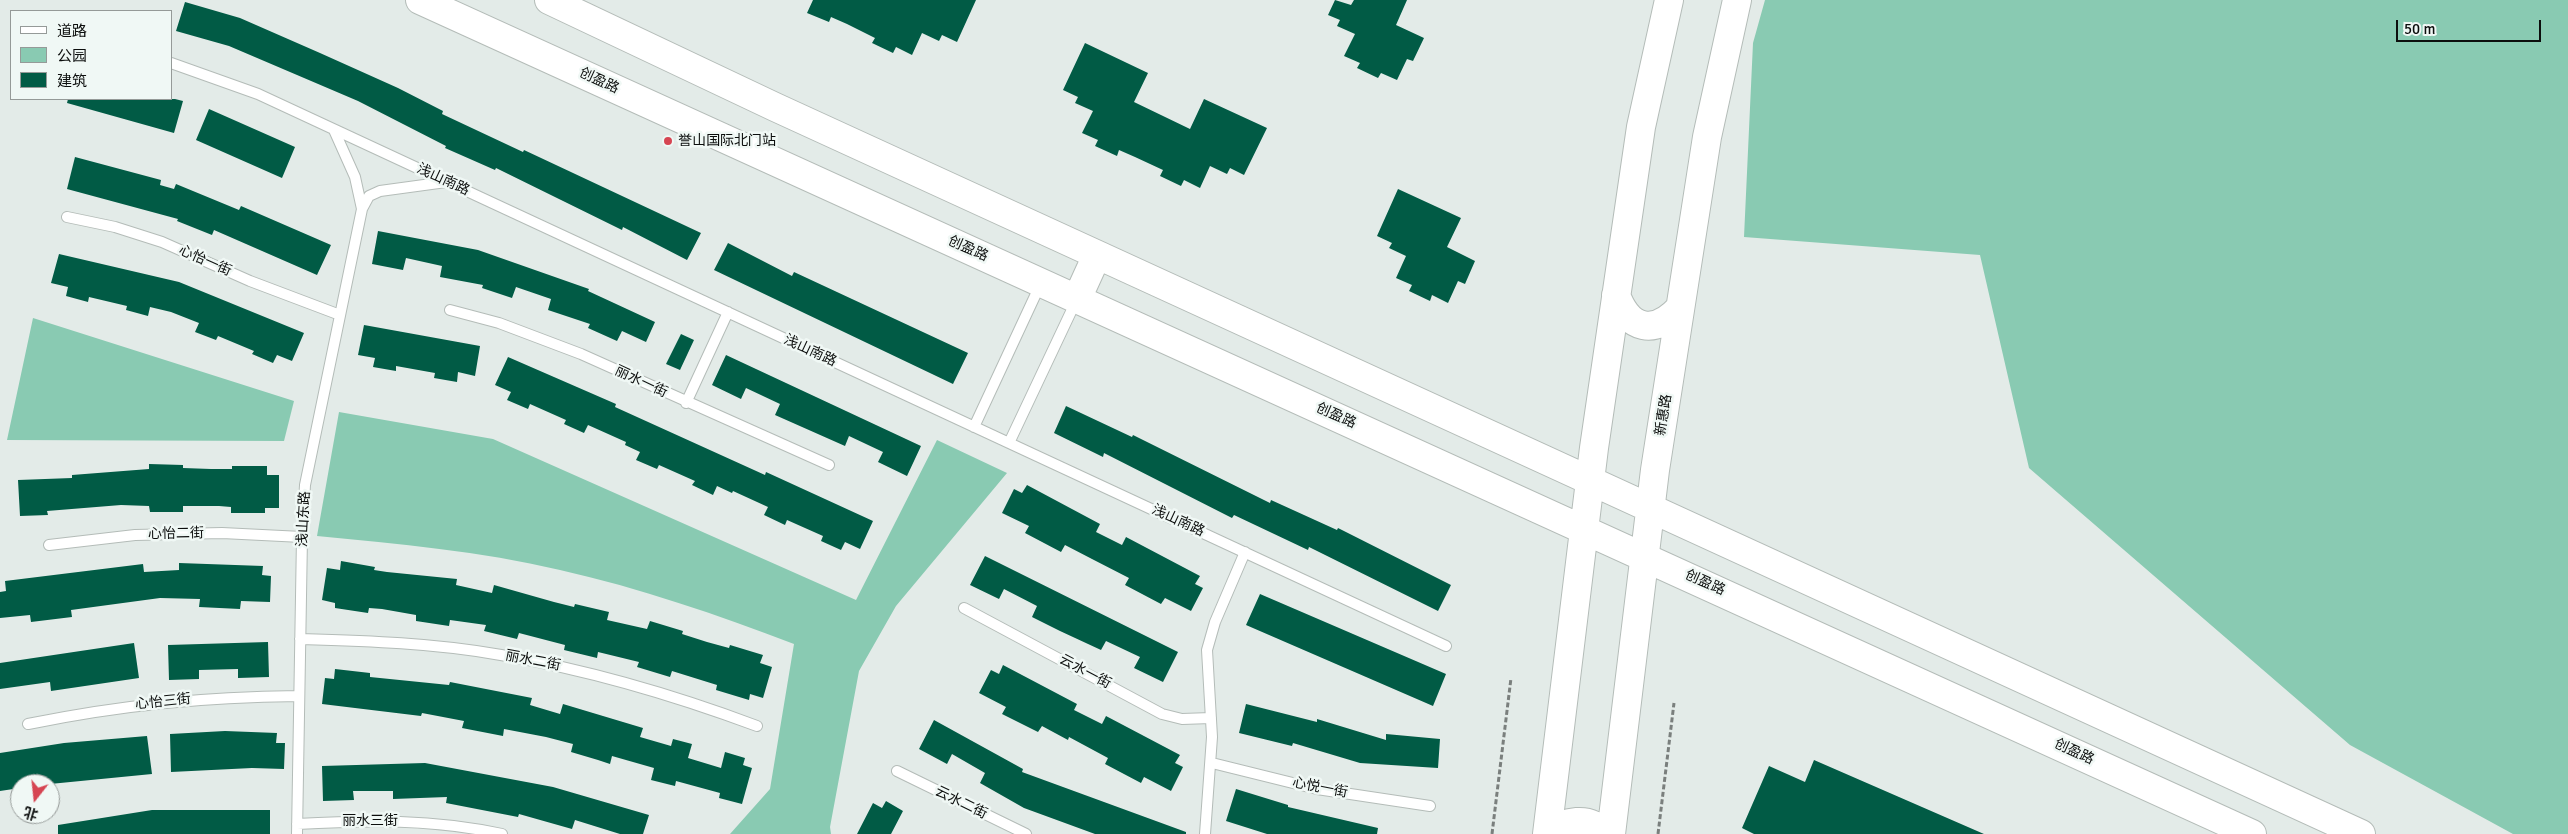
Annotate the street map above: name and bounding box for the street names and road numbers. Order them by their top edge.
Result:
street label: 创盈路 [576,65,622,97]
street label: 浅山南路 [414,161,472,199]
street label: 创盈路 [945,233,991,265]
street label: 心怡一街 [176,242,234,280]
street label: 浅山南路 [781,332,839,370]
street label: 丽水一街 [612,363,670,401]
street label: 新惠路 [1652,393,1676,437]
street label: 创盈路 [1313,400,1359,432]
street label: 浅山东路 [294,491,314,547]
street label: 浅山南路 [1149,502,1207,540]
street label: 心怡二街 [148,525,204,543]
street label: 创盈路 [1682,567,1728,599]
street label: 丽水二街 [504,647,562,675]
street label: 云水一街 [1056,651,1114,693]
street label: 心怡三街 [134,691,192,713]
street label: 创盈路 [2051,736,2097,768]
street label: 心悦一街 [1291,774,1349,802]
street label: 云水二街 [932,783,990,823]
street label: 丽水三街 [342,813,398,829]

